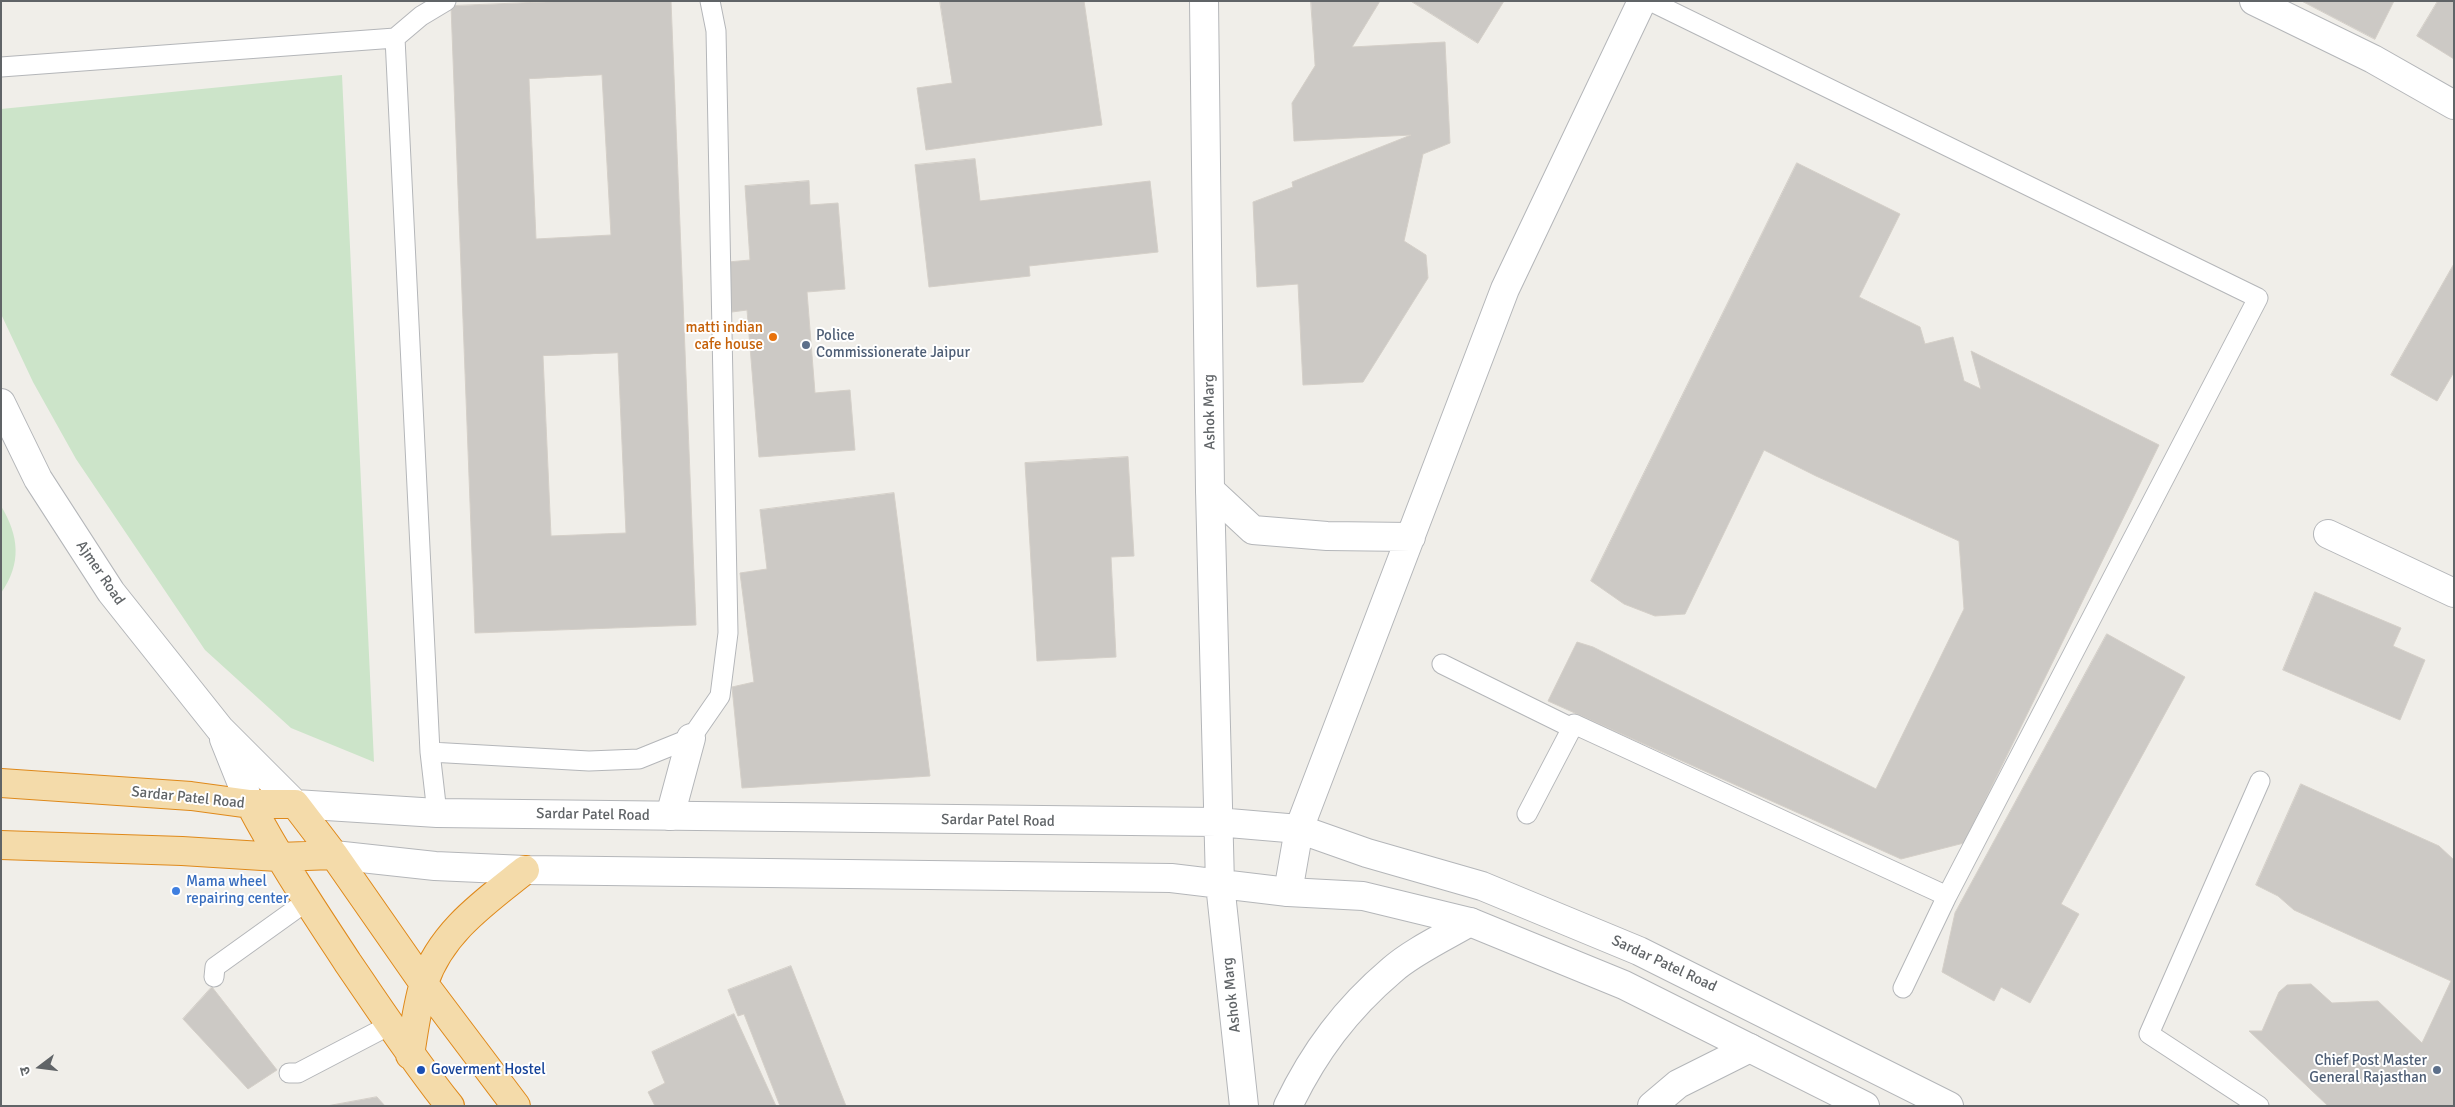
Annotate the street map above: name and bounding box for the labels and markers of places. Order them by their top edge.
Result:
place label: matti indian cafe house [686,319,763,354]
place label: Police Commissionerate Jaipur [816,327,970,362]
marker: matti indian cafe house [767,331,779,343]
marker: Police Commissionerate Jaipur [800,339,812,351]
place label: Mama wheel repairing center [186,873,288,908]
marker: Mama wheel repairing center [170,885,182,897]
place label: Chief Post Master General Rajasthan [2309,1052,2427,1087]
place label: Goverment Hostel [431,1061,546,1079]
marker: Goverment Hostel [415,1064,427,1076]
marker: Chief Post Master General Rajasthan [2431,1064,2443,1076]

